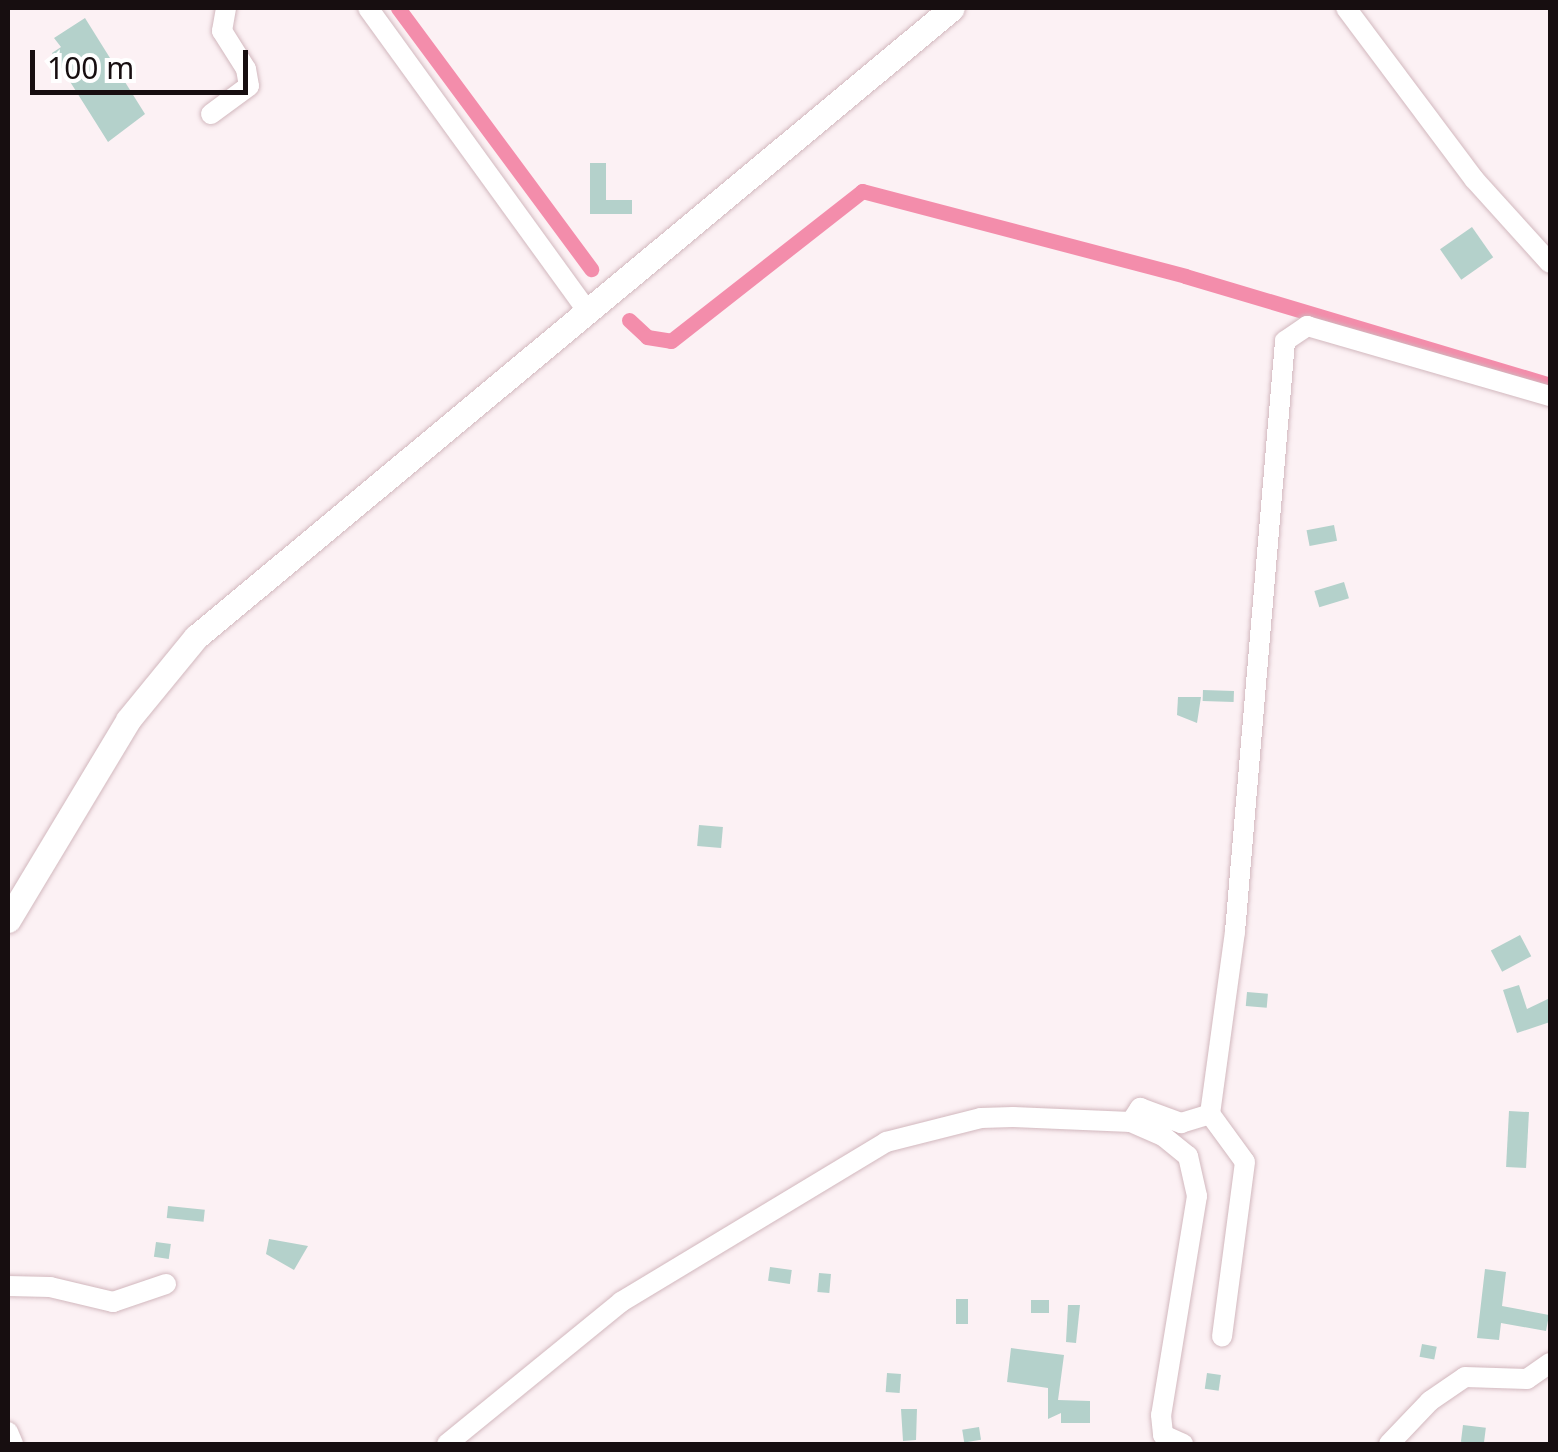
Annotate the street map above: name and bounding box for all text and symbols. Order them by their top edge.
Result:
scale bar [35,30,252,92]
text: 100 m [47,47,134,88]

